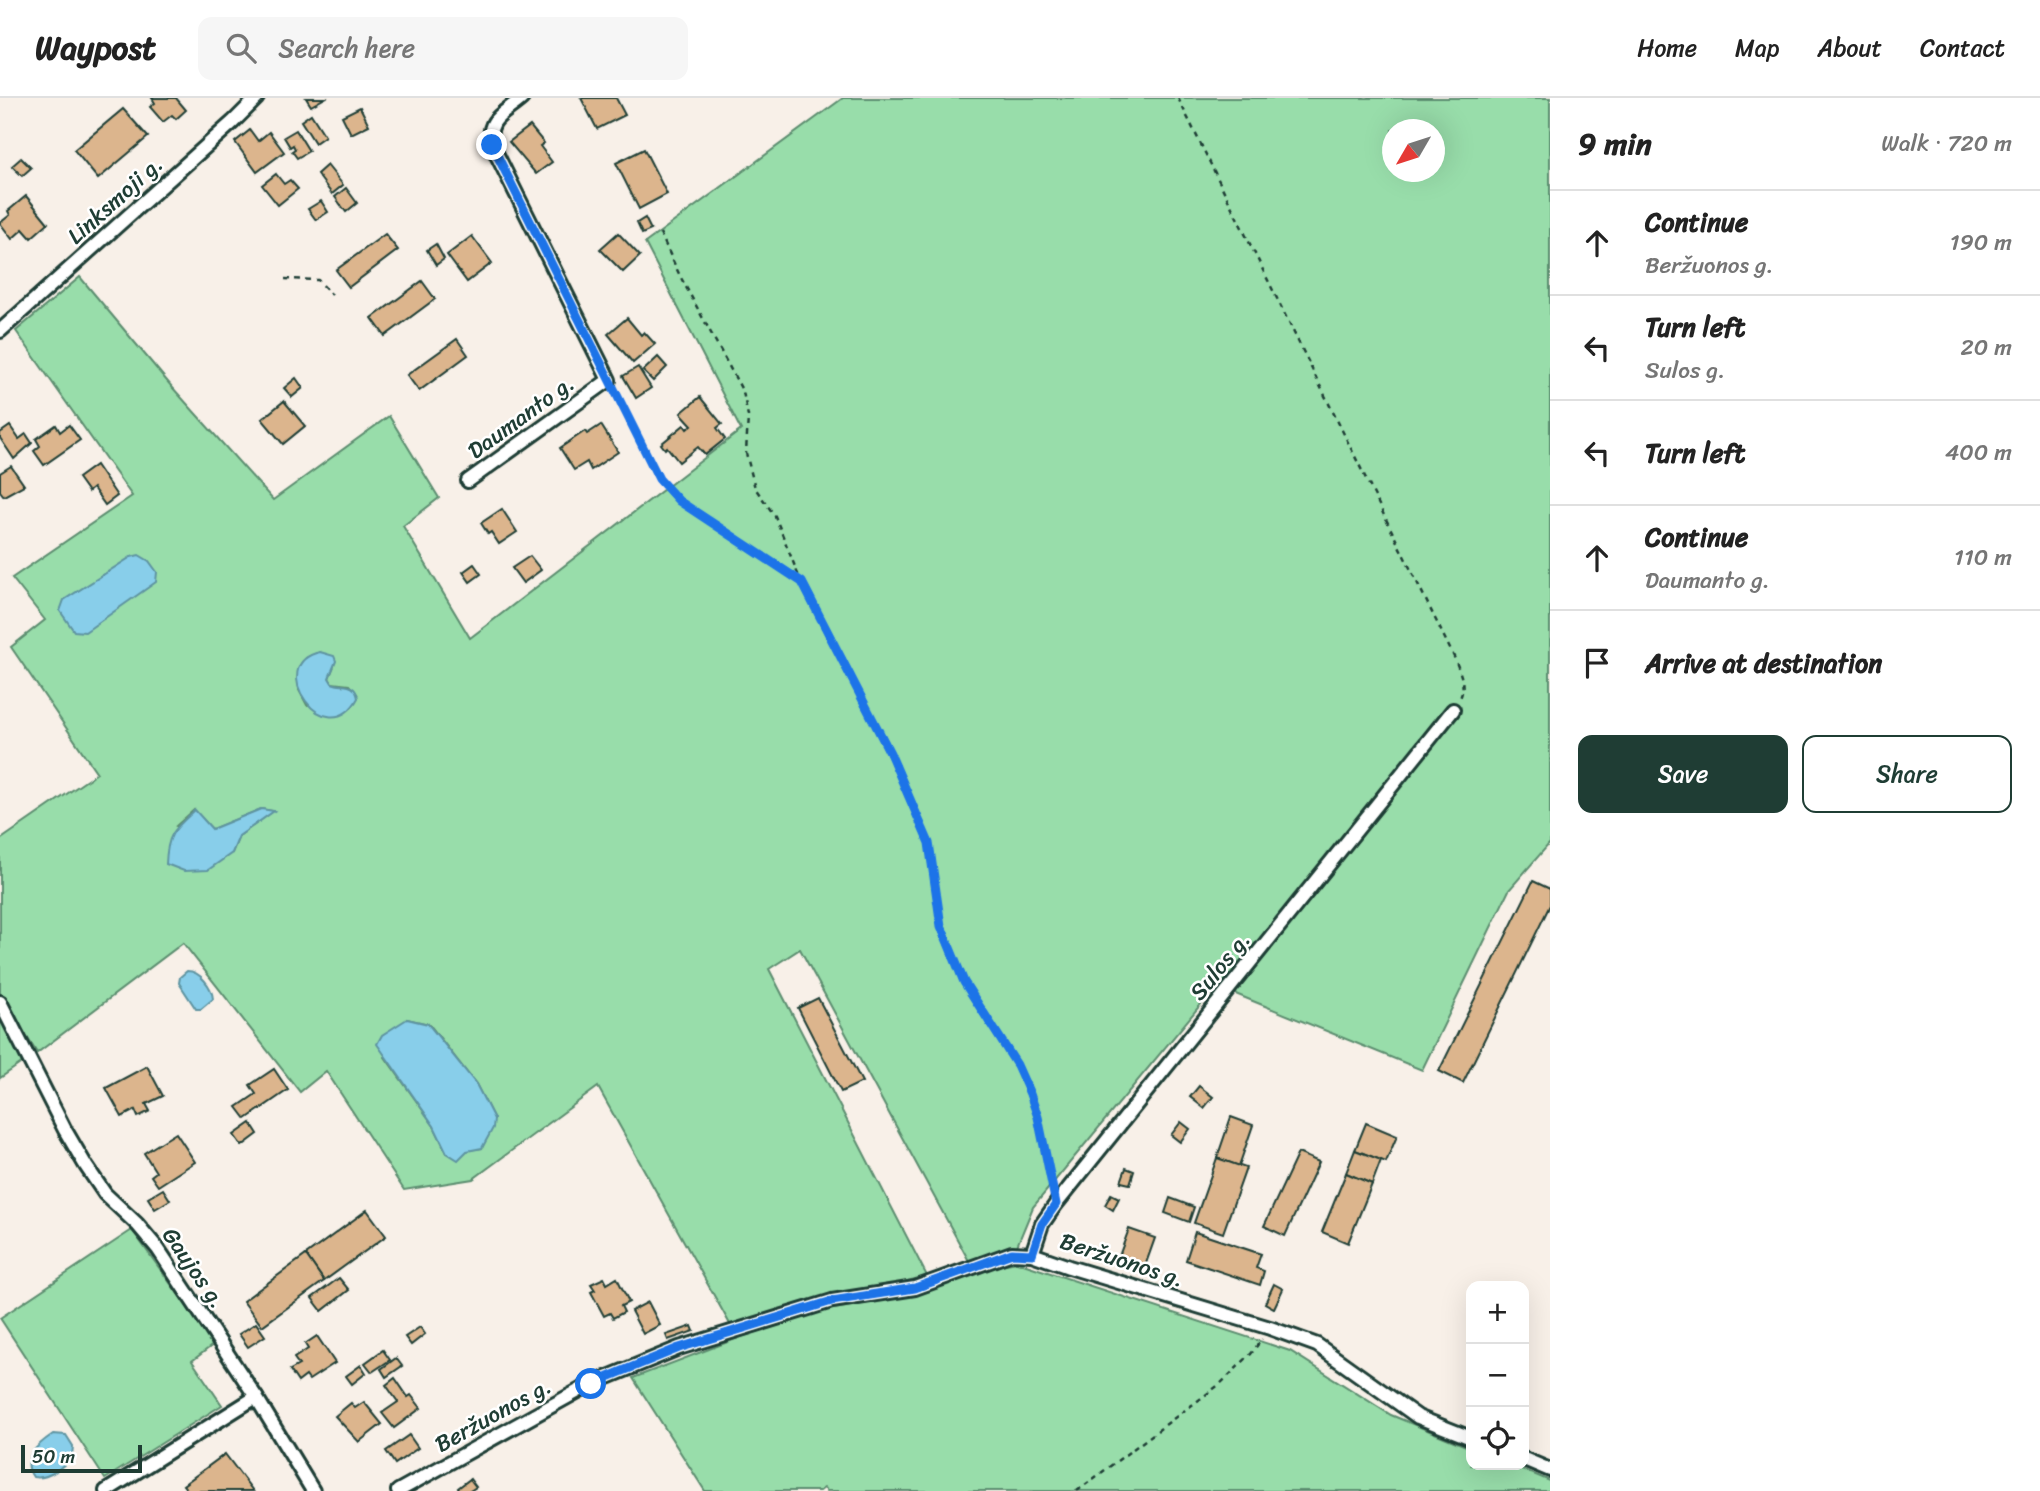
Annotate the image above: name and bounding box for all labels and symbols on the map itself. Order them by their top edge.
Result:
north arrow [1382,119,1445,182]
route end [476,129,507,160]
street label: Linksmoji g. [57,145,173,255]
street label: Daumanto g. [458,364,584,470]
street label: Sulos g. [1179,922,1261,1010]
street label: Gaujos g. [151,1218,237,1318]
street label: Beržuonos g. [1055,1221,1189,1299]
street label: Beržuonos g. [427,1366,559,1464]
route start [575,1368,606,1399]
scale bar [21,1442,142,1474]

